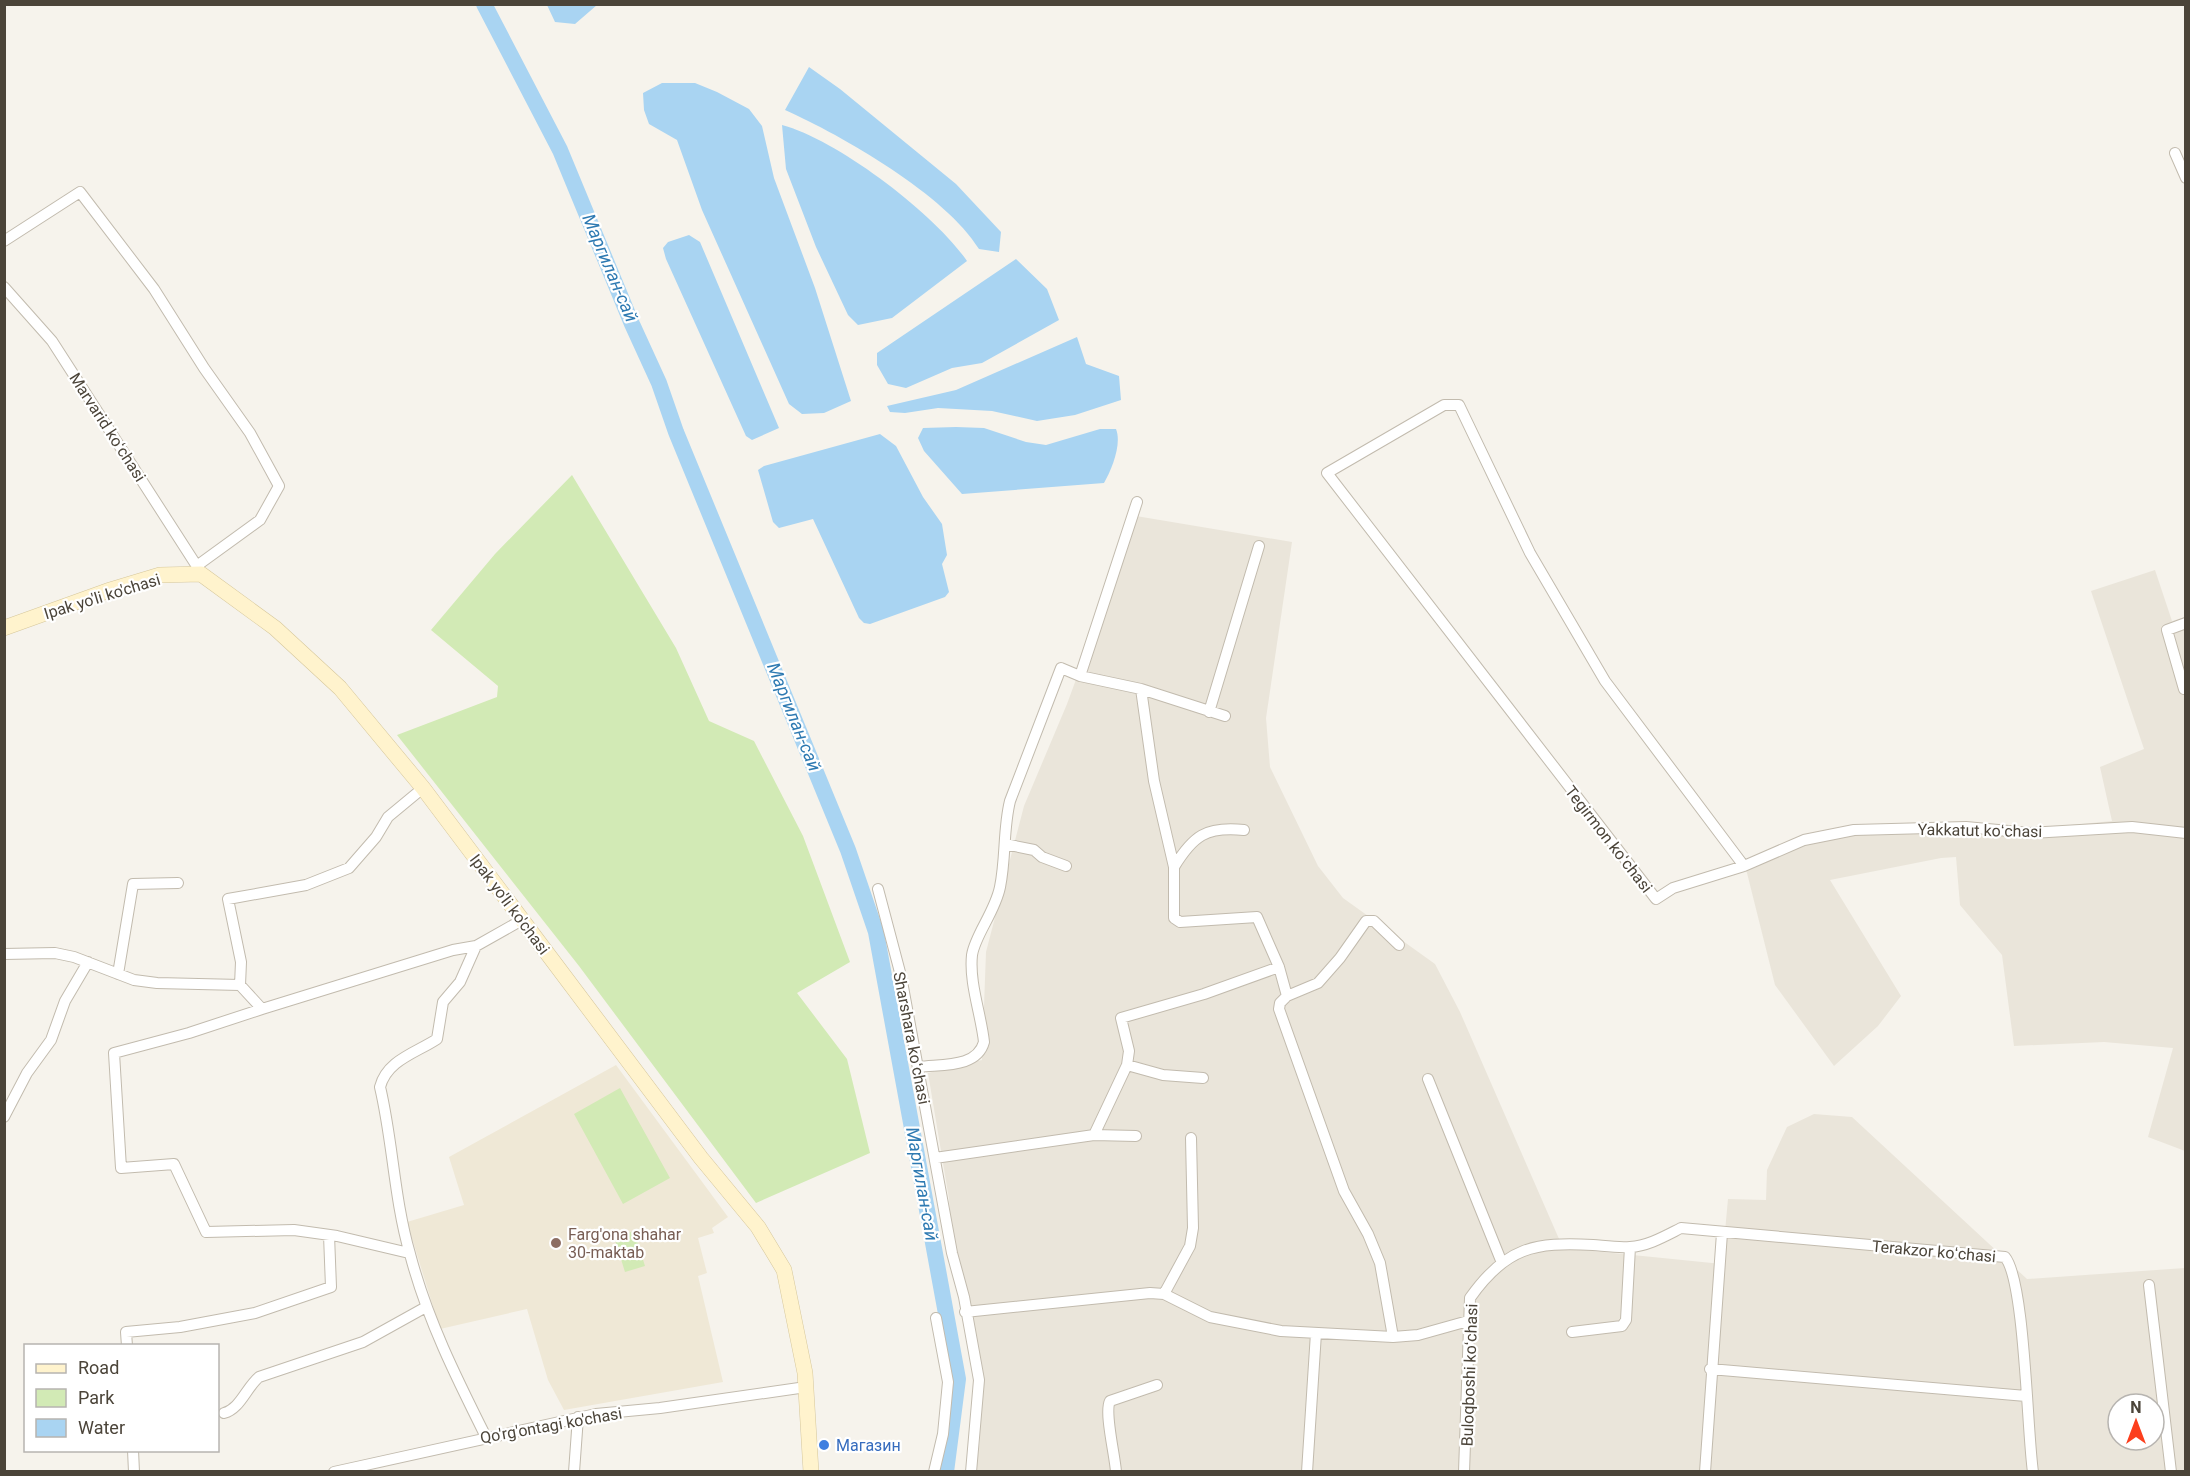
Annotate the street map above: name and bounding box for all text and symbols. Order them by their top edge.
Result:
water label: Маргилан-сай [578,211,643,325]
street label: Marvarid koʻchasi [65,369,150,485]
street label: Ipak yo'li ko'chasi [42,570,163,623]
water label: Маргилан-сай [763,659,826,774]
street label: Tegirmon koʻchasi [1561,782,1656,897]
street label: Yakkatut koʻchasi [1917,820,2043,841]
street label: Ipak yo'li ko'chasi [466,850,554,958]
street label: Sharshara koʻchasi [889,970,934,1106]
water label: Маргилан-сай [902,1125,943,1242]
place label: Farg'ona shahar 30-maktab [568,1225,682,1262]
marker: Farg'ona shahar 30-maktab [549,1236,563,1250]
street label: Terakzor koʻchasi [1871,1237,1997,1266]
street label: Buloqboshi koʻchasi [1458,1303,1481,1447]
legend [24,1344,219,1452]
text: Road [78,1357,119,1378]
text: Park [78,1387,115,1408]
north arrow [2106,1392,2166,1452]
text: N [2130,1398,2142,1417]
street label: Qo'rg'ontagi ko'chasi [479,1404,624,1447]
text: Water [78,1417,125,1438]
place label: Магазин [836,1436,901,1455]
marker: Магазин [817,1438,831,1452]

